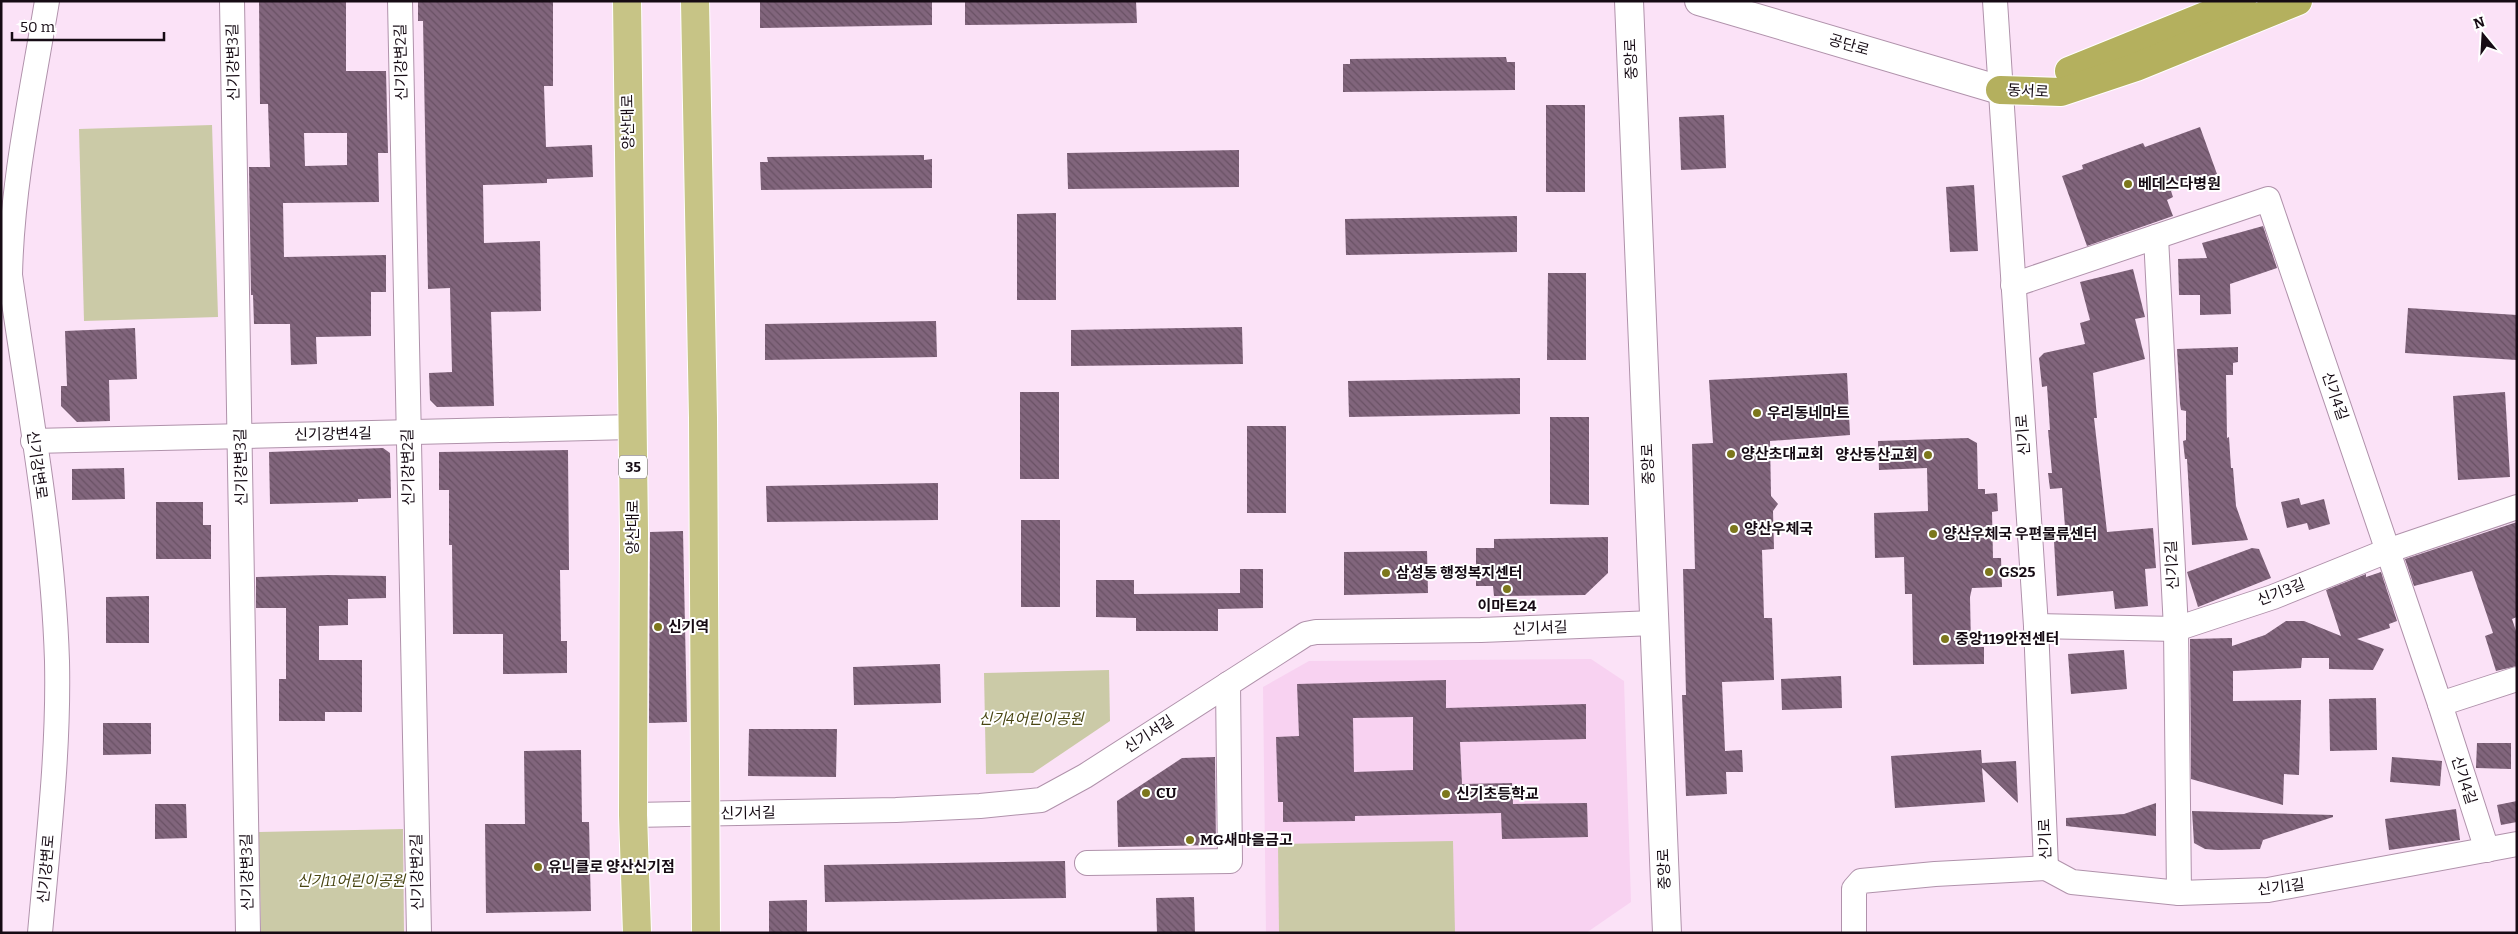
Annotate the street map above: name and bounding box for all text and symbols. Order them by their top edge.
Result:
scale bar [12,10,165,42]
north arrow [2458,10,2508,60]
text: N [2471,13,2487,33]
text: 50 m [20,18,56,36]
street label: 신기강변3길 [223,23,243,101]
street label: 신기강변2길 [391,23,411,101]
street label: 공단로 [1827,31,1871,59]
street label: 중앙로 [1621,38,1641,80]
street label: 동서로 [2007,81,2049,101]
street label: 양산대로 [619,94,637,150]
place label: 베데스다병원 [2138,175,2221,193]
marker: 베데스다병원 [2122,178,2134,190]
street label: 신기4길 [2318,369,2352,423]
place label: 우리동네마트 [1767,404,1850,422]
marker: 우리동네마트 [1751,407,1763,419]
street label: 신기로 [2013,414,2033,456]
street label: 신기강변4길 [294,424,372,444]
street label: 신기강변3길 [231,428,251,506]
street label: 신기강변2길 [398,428,418,506]
street label: 신기강변로 [23,430,51,500]
street label: 중앙로 [1638,443,1658,485]
place label: 양산초대교회 [1741,445,1824,463]
place label: 양산동산교회 [1835,446,1918,464]
marker: 양산초대교회 [1725,448,1737,460]
marker: 양산동산교회 [1922,449,1934,461]
road number: 35 [619,456,647,478]
street label: 양산대로 [624,499,642,555]
place label: 양산우체국 [1744,520,1813,538]
marker: 양산우체국 [1728,523,1740,535]
place label: 양산우체국 우편물류센터 [1943,525,2098,543]
marker: 양산우체국 우편물류센터 [1927,528,1939,540]
street label: 신기2길 [2162,540,2182,590]
place label: GS25 [1999,563,2035,581]
place label: 삼성동 행정복지센터 [1396,564,1523,582]
marker: GS25 [1983,566,1995,578]
marker: 삼성동 행정복지센터 [1380,567,1392,579]
street label: 신기3길 [2254,575,2308,609]
marker: 이마트24 [1501,583,1513,595]
place label: 이마트24 [1478,597,1536,615]
place label: 신기역 [668,618,709,636]
street label: 신기서길 [1512,618,1568,638]
marker: 신기역 [652,621,664,633]
place label: 중앙119안전센터 [1955,630,2060,648]
marker: 중앙119안전센터 [1939,633,1951,645]
park label: 신기4어린이공원 [979,710,1085,728]
street label: 신기서길 [1121,711,1177,757]
street label: 신기4길 [2448,753,2480,807]
place label: CU [1156,784,1177,802]
place label: 신기초등학교 [1456,785,1539,803]
marker: CU [1140,787,1152,799]
marker: 신기초등학교 [1440,788,1452,800]
street label: 신기서길 [720,804,776,822]
street label: 신기로 [2035,818,2055,860]
place label: MG새마을금고 [1200,831,1293,849]
street label: 신기강변3길 [237,833,257,911]
street label: 신기강변2길 [407,833,427,911]
street label: 신기강변로 [34,834,58,904]
marker: MG새마을금고 [1184,834,1196,846]
street label: 중앙로 [1654,848,1674,890]
place label: 유니클로 양산신기점 [548,858,675,876]
marker: 유니클로 양산신기점 [532,861,544,873]
park label: 신기11어린이공원 [297,872,406,890]
street label: 신기1길 [2256,875,2306,899]

